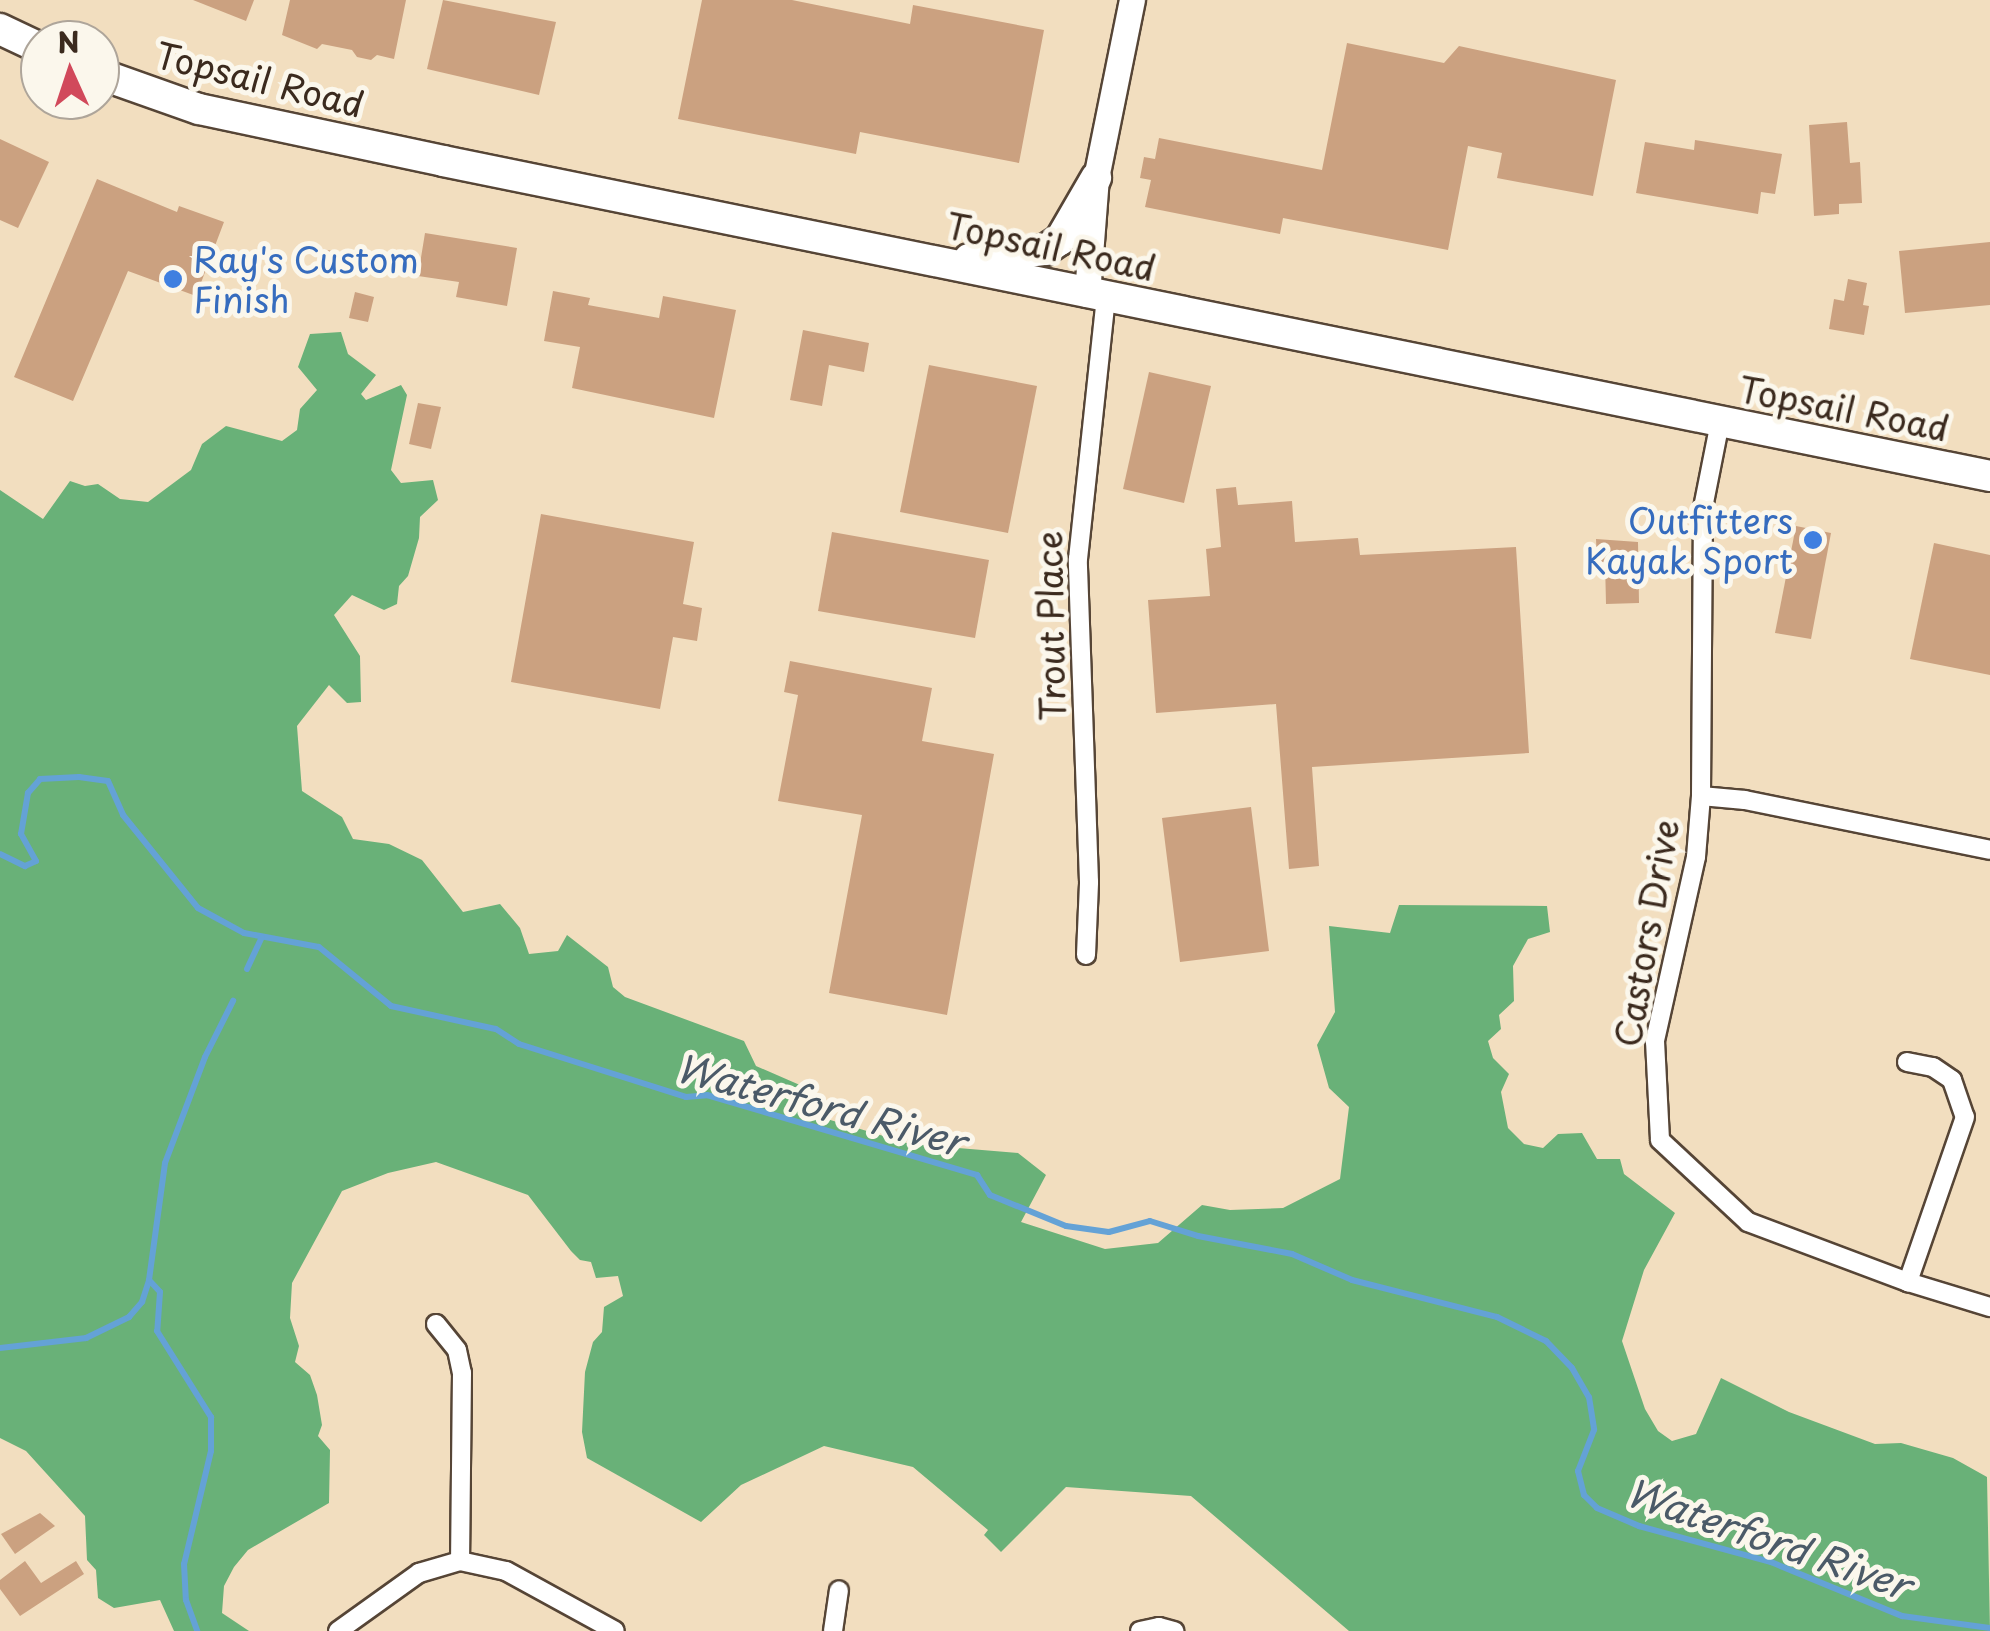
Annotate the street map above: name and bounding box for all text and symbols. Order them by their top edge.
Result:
text: N [56,19,81,64]
north arrow [20,20,120,120]
street label: Topsail Road [151,33,369,125]
street label: Topsail Road [942,203,1160,289]
place label: Ray's Custom Finish [193,238,420,320]
marker: Ray's Custom Finish [162,268,184,290]
street label: Topsail Road [1735,367,1953,449]
place label: Outfitters Kayak Sport [1585,499,1793,581]
marker: Outfitters Kayak Sport [1802,529,1824,551]
street label: Trout Place [1027,530,1073,722]
street label: Castors Drive [1605,817,1687,1049]
water label: Waterford River [673,1044,969,1164]
water label: Waterford River [1623,1469,1915,1607]

